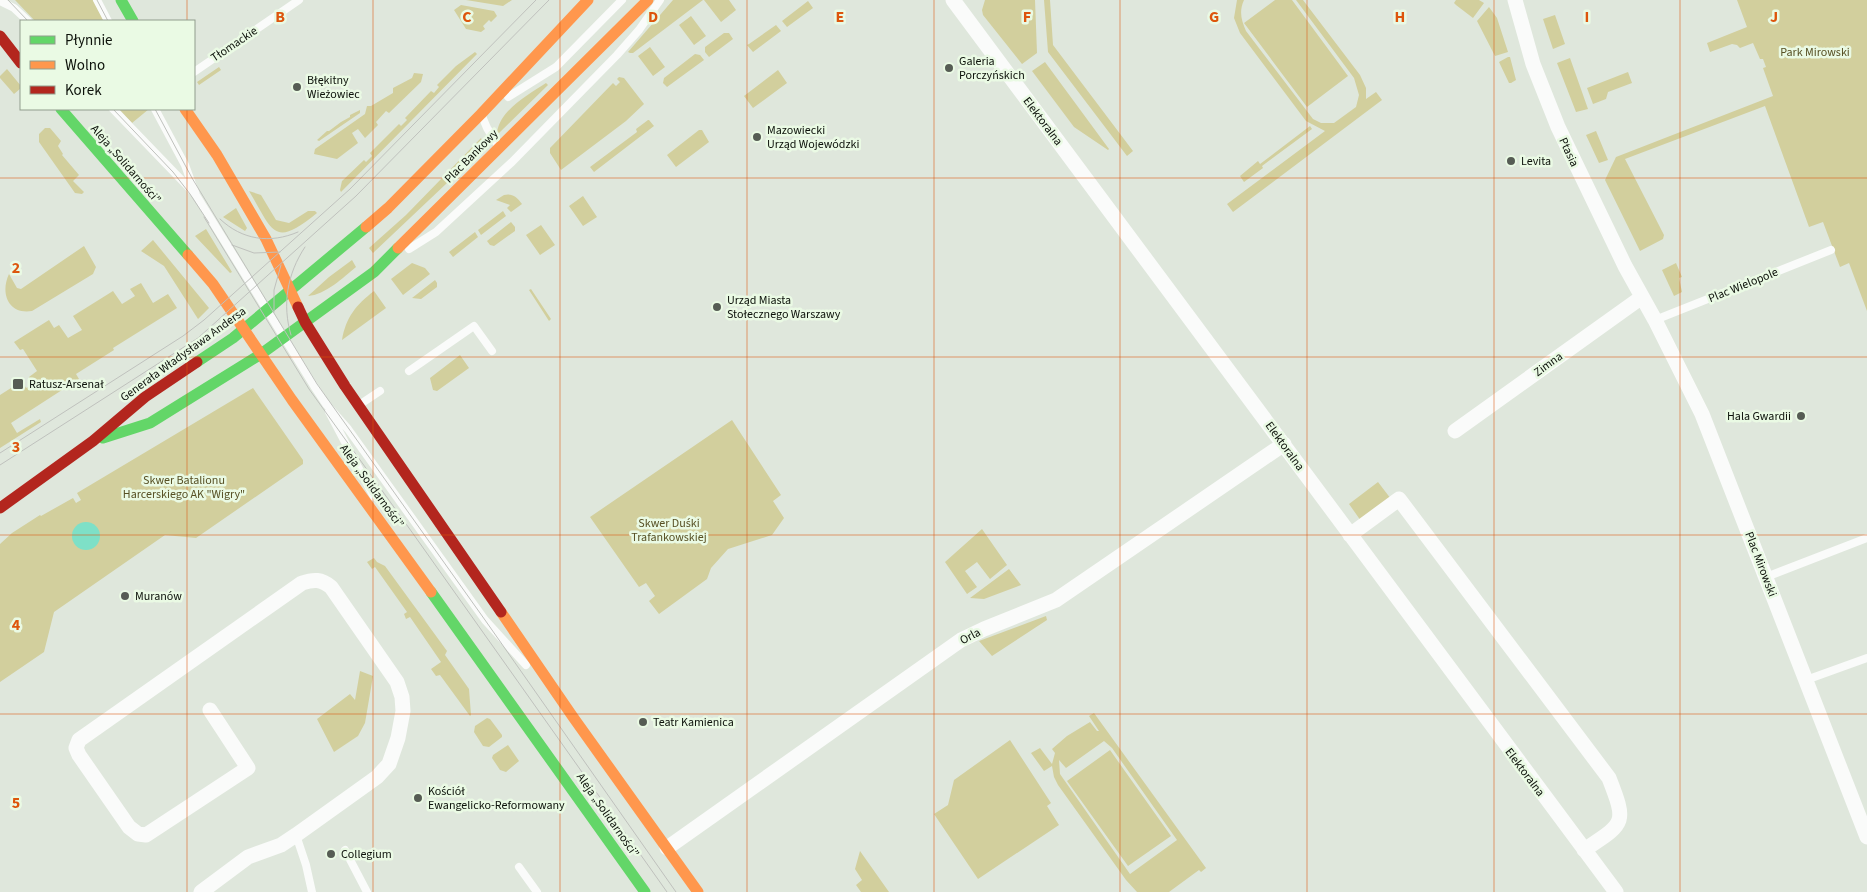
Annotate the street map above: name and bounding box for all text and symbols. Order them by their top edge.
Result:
text: B [275,6,285,28]
text: C [462,6,472,28]
text: D [648,6,658,28]
text: E [836,6,844,28]
text: F [1023,6,1031,28]
text: G [1209,6,1219,28]
text: H [1395,6,1405,28]
text: I [1585,6,1589,28]
text: J [1770,6,1778,28]
legend [20,20,195,110]
street label: Tłomackie [208,23,261,66]
text: Płynnie [65,30,113,51]
park label: Park Mirowski [1780,44,1850,61]
place label: Galeria Porczyńskich [959,53,1025,84]
text: Wolno [65,55,105,76]
marker: Galeria Porczyńskich [943,62,955,74]
place label: Błękitny Wieżowiec [307,72,360,103]
text: Korek [65,80,102,101]
marker: Błękitny Wieżowiec [291,81,303,93]
street label: Elektoralna [1019,93,1067,149]
street label: Aleja „Solidarności” [87,121,165,207]
place label: Mazowiecki Urząd Wojewódzki [767,122,859,153]
street label: Plac Bankowy [441,125,502,187]
marker: Mazowiecki Urząd Wojewódzki [751,131,763,143]
street label: Ptasia [1554,135,1583,170]
place label: Levita [1521,153,1551,170]
marker: Levita [1505,155,1517,167]
text: 2 [12,257,20,279]
street label: Plac Wielopole [1706,264,1781,307]
place label: Urząd Miasta Stołecznego Warszawy [727,292,841,323]
marker: Urząd Miasta Stołecznego Warszawy [711,301,723,313]
street label: Generała Władysława Andersa [117,303,250,406]
street label: Zimna [1530,348,1566,381]
place label: Ratusz-Arsenał [29,376,104,393]
marker: Ratusz-Arsenał [11,377,25,391]
place label: Hala Gwardii [1727,408,1791,425]
marker: Hala Gwardii [1795,410,1807,422]
street label: Elektoralna [1261,418,1308,474]
text: 3 [12,436,20,458]
street label: Aleja „Solidarności” [335,441,408,532]
park label: Skwer Batalionu Harcerskiego AK "Wigry" [123,472,245,503]
park label: Skwer Duśki Trafankowskiej [631,515,707,546]
street label: Plac Mirowski [1740,529,1781,599]
place label: Muranów [135,588,182,605]
marker: Muranów [119,590,131,602]
text: 4 [12,614,21,636]
street label: Orla [957,624,984,649]
place label: Teatr Kamienica [653,714,734,731]
marker: Teatr Kamienica [637,716,649,728]
street label: Elektoralna [1501,744,1549,800]
street label: Aleja „Solidarności” [572,770,643,861]
place label: Kościół Ewangelicko-Reformowany [428,783,565,814]
text: 5 [12,792,20,814]
marker: Kościół Ewangelicko-Reformowany [412,792,424,804]
place label: Collegium [341,846,392,863]
marker: Collegium [325,848,337,860]

